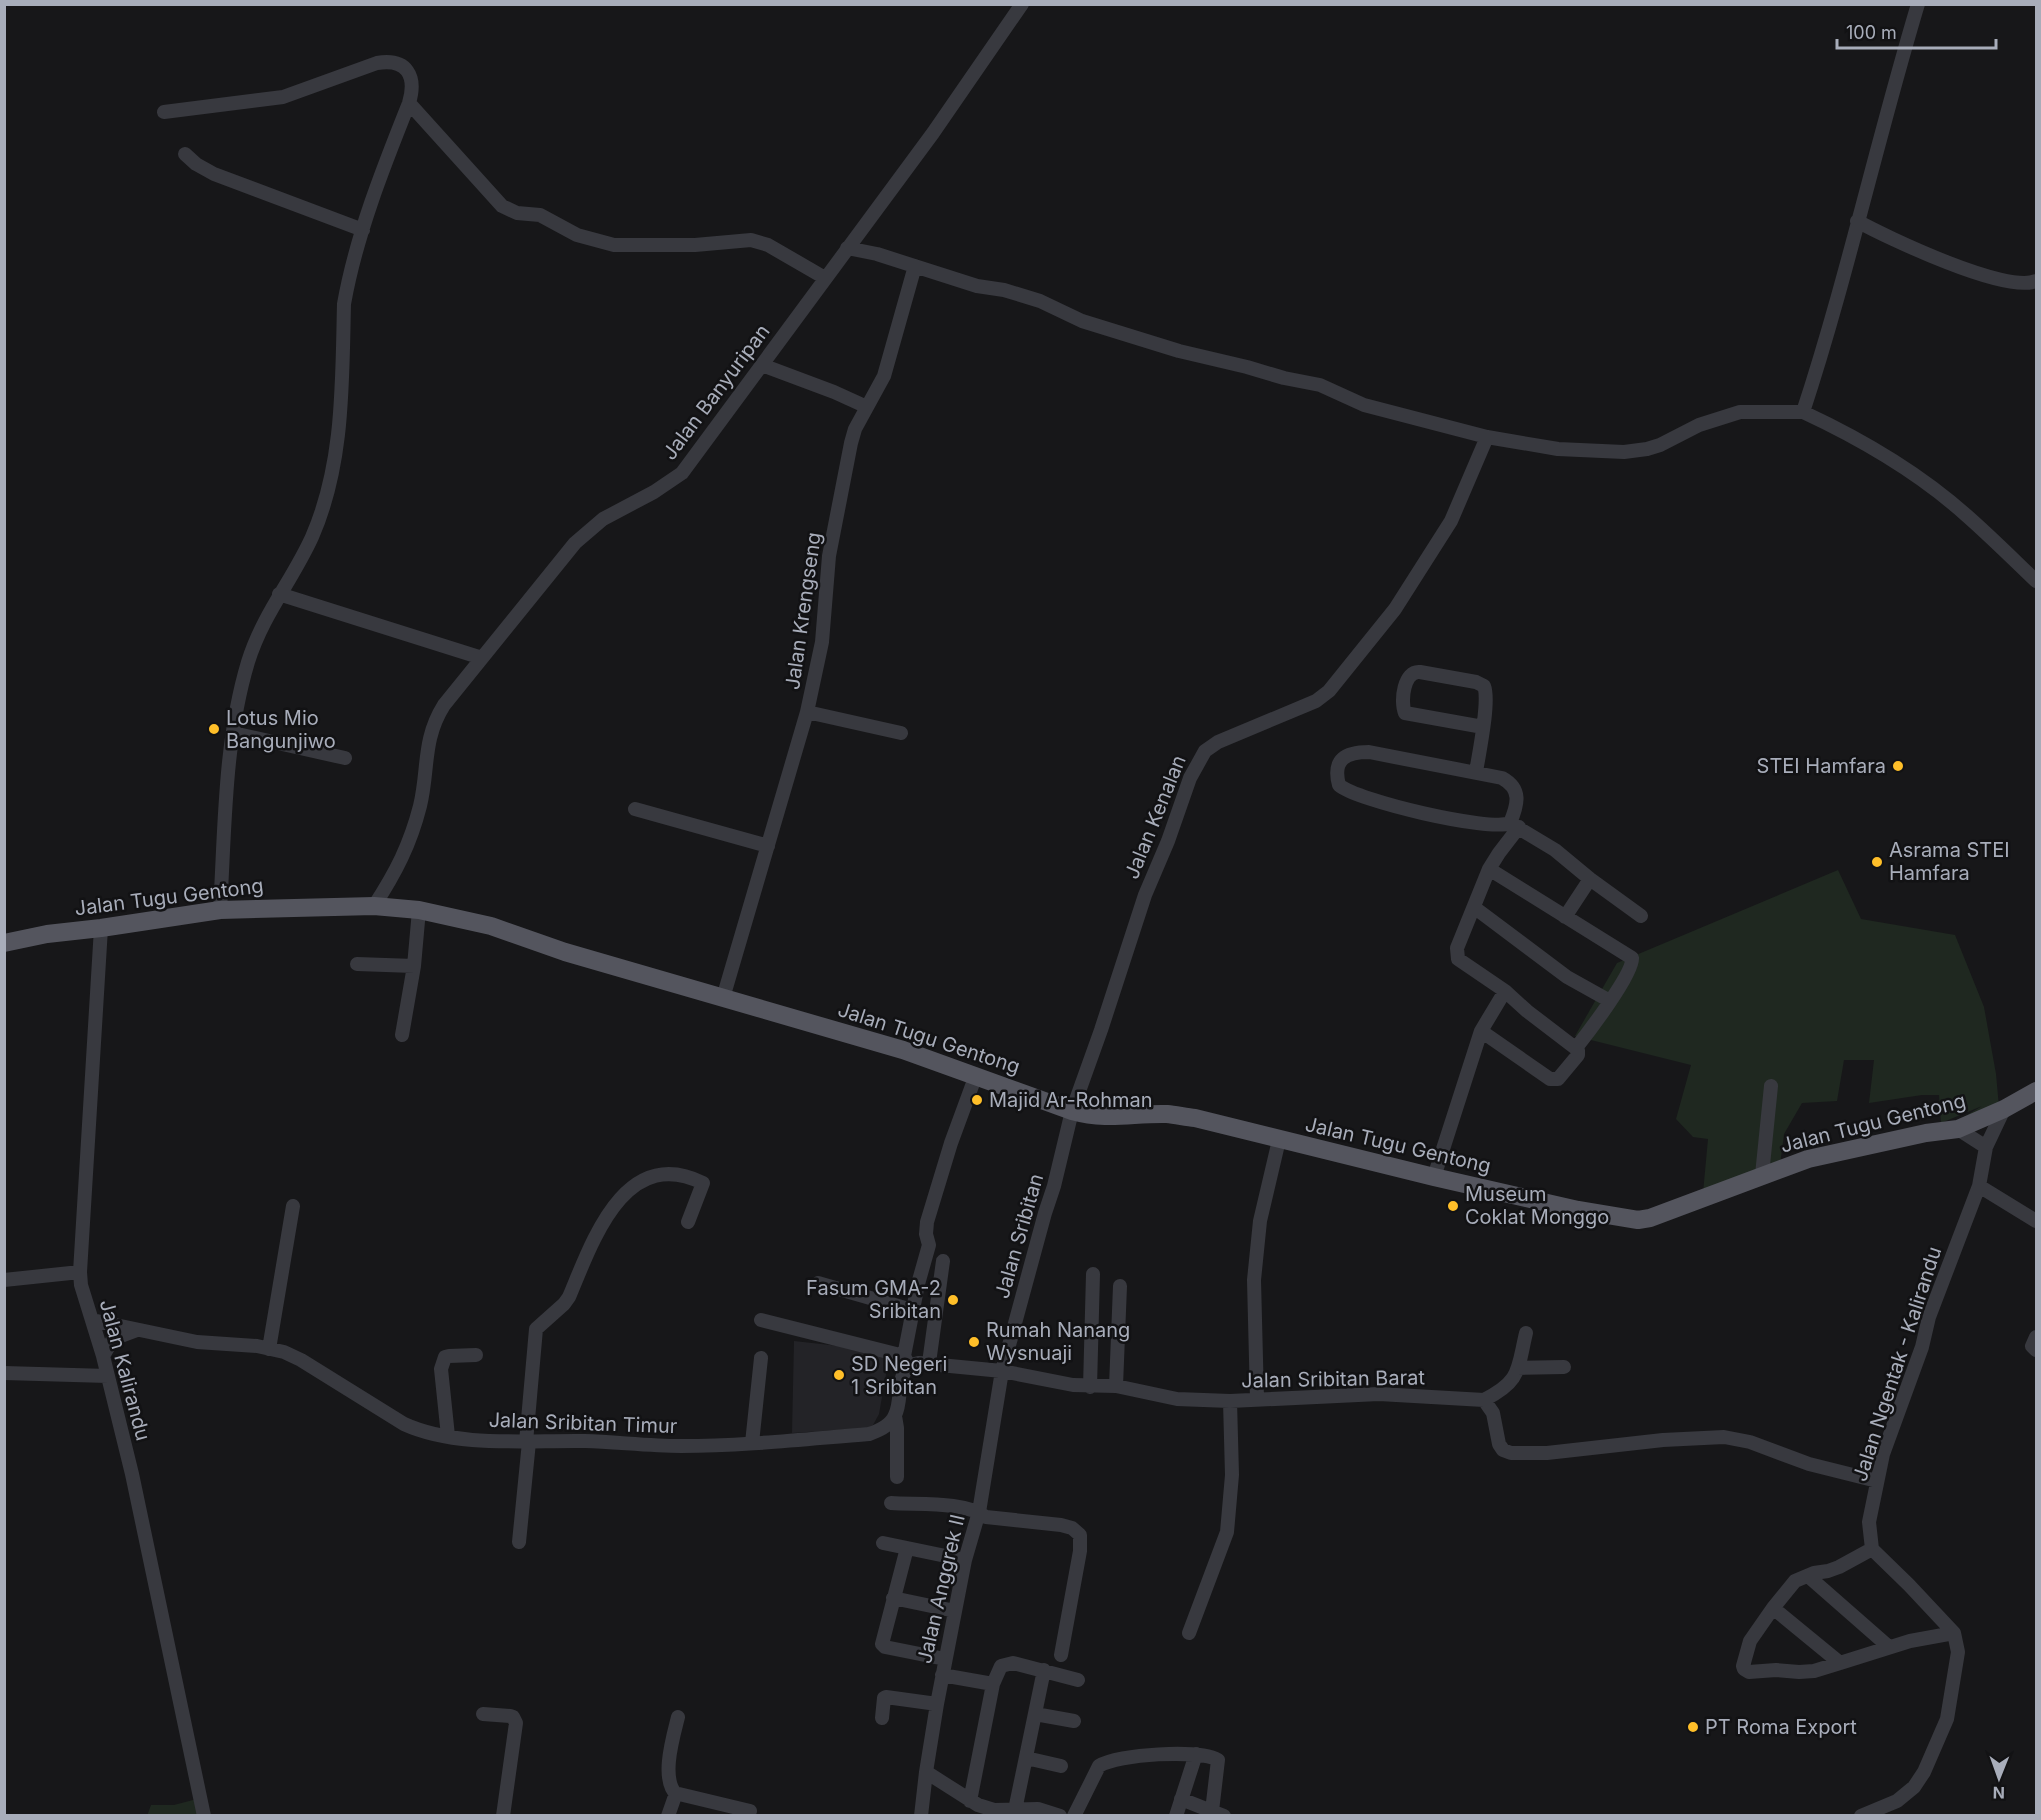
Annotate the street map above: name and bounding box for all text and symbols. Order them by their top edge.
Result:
scale bar [1837,12,1996,50]
text: 100 m [1846,22,1897,43]
street label: Jalan Banyuripan [657,320,775,464]
street label: Jalan Krengseng [780,531,826,691]
place label: Lotus Mio Bangunjiwo [226,706,336,753]
marker: Lotus Mio Bangunjiwo [207,722,221,736]
street label: Jalan Kenalan [1119,752,1191,882]
place label: STEI Hamfara [1757,754,1886,778]
marker: STEI Hamfara [1891,759,1905,773]
place label: Asrama STEI Hamfara [1889,838,2010,885]
marker: Asrama STEI Hamfara [1870,855,1884,869]
street label: Jalan Tugu Gentong [73,874,265,920]
street label: Jalan Tugu Gentong [835,997,1023,1079]
place label: Majid Ar-Rohman [989,1088,1153,1112]
street label: Jalan Tugu Gentong [1778,1088,1968,1158]
marker: Majid Ar-Rohman [970,1093,984,1107]
street label: Jalan Tugu Gentong [1303,1112,1493,1178]
street label: Jalan Sribitan [990,1171,1048,1301]
place label: Museum Coklat Monggo [1465,1182,1609,1229]
marker: Museum Coklat Monggo [1446,1199,1460,1213]
street label: Jalan Ngentak - Kalirandu [1848,1244,1946,1484]
place label: Fasum GMA-2 Sribitan [806,1276,941,1323]
marker: Fasum GMA-2 Sribitan [946,1293,960,1307]
street label: Jalan Kalirandu [95,1297,155,1443]
place label: Rumah Nanang Wysnuaji [986,1318,1130,1365]
marker: Rumah Nanang Wysnuaji [967,1335,981,1349]
place label: SD Negeri 1 Sribitan [851,1352,947,1399]
street label: Jalan Sribitan Barat [1241,1365,1426,1393]
marker: SD Negeri 1 Sribitan [832,1368,846,1382]
street label: Jalan Sribitan Timur [488,1408,678,1438]
street label: Jalan Anggrek II [912,1512,970,1666]
place label: PT Roma Export [1705,1715,1857,1739]
marker: PT Roma Export [1686,1720,1700,1734]
north arrow [1969,1748,2029,1808]
text: N [1992,1783,2005,1803]

